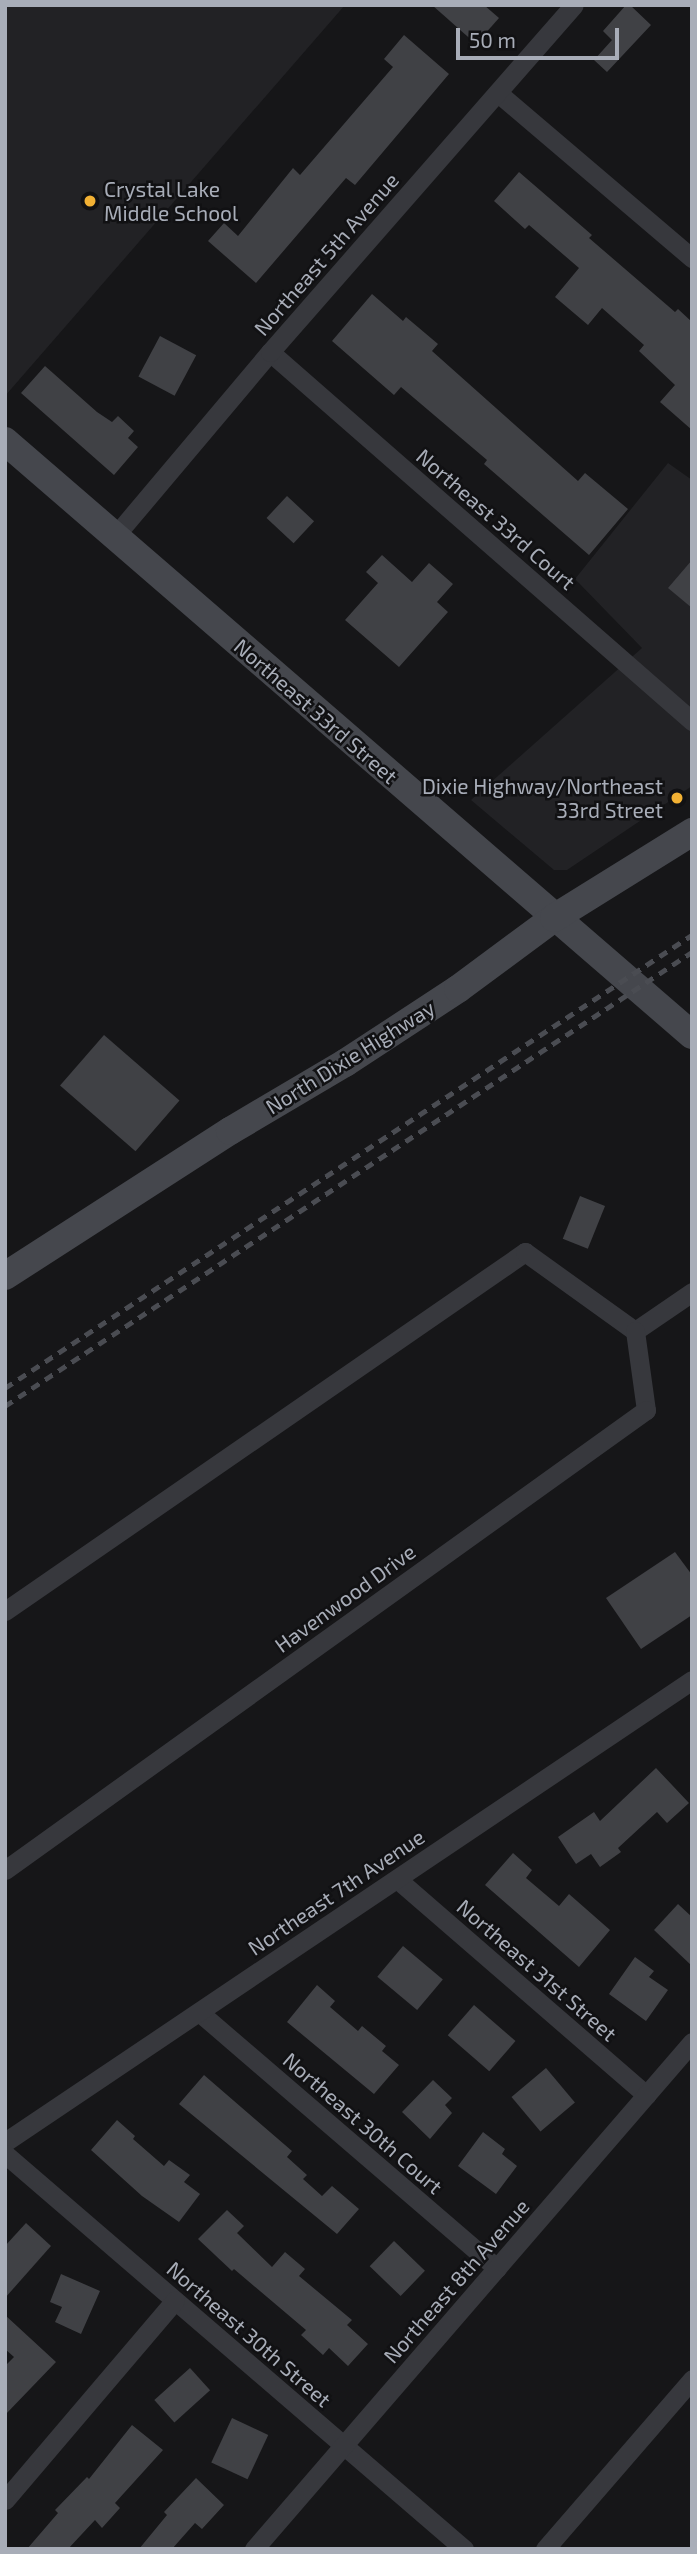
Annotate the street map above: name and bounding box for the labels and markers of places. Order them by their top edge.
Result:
place label: Crystal Lake Middle School [104,176,238,226]
marker: Crystal Lake Middle School [82,193,98,209]
place label: Dixie Highway/Northeast 33rd Street [422,773,663,823]
marker: Dixie Highway/Northeast 33rd Street [669,790,685,806]

